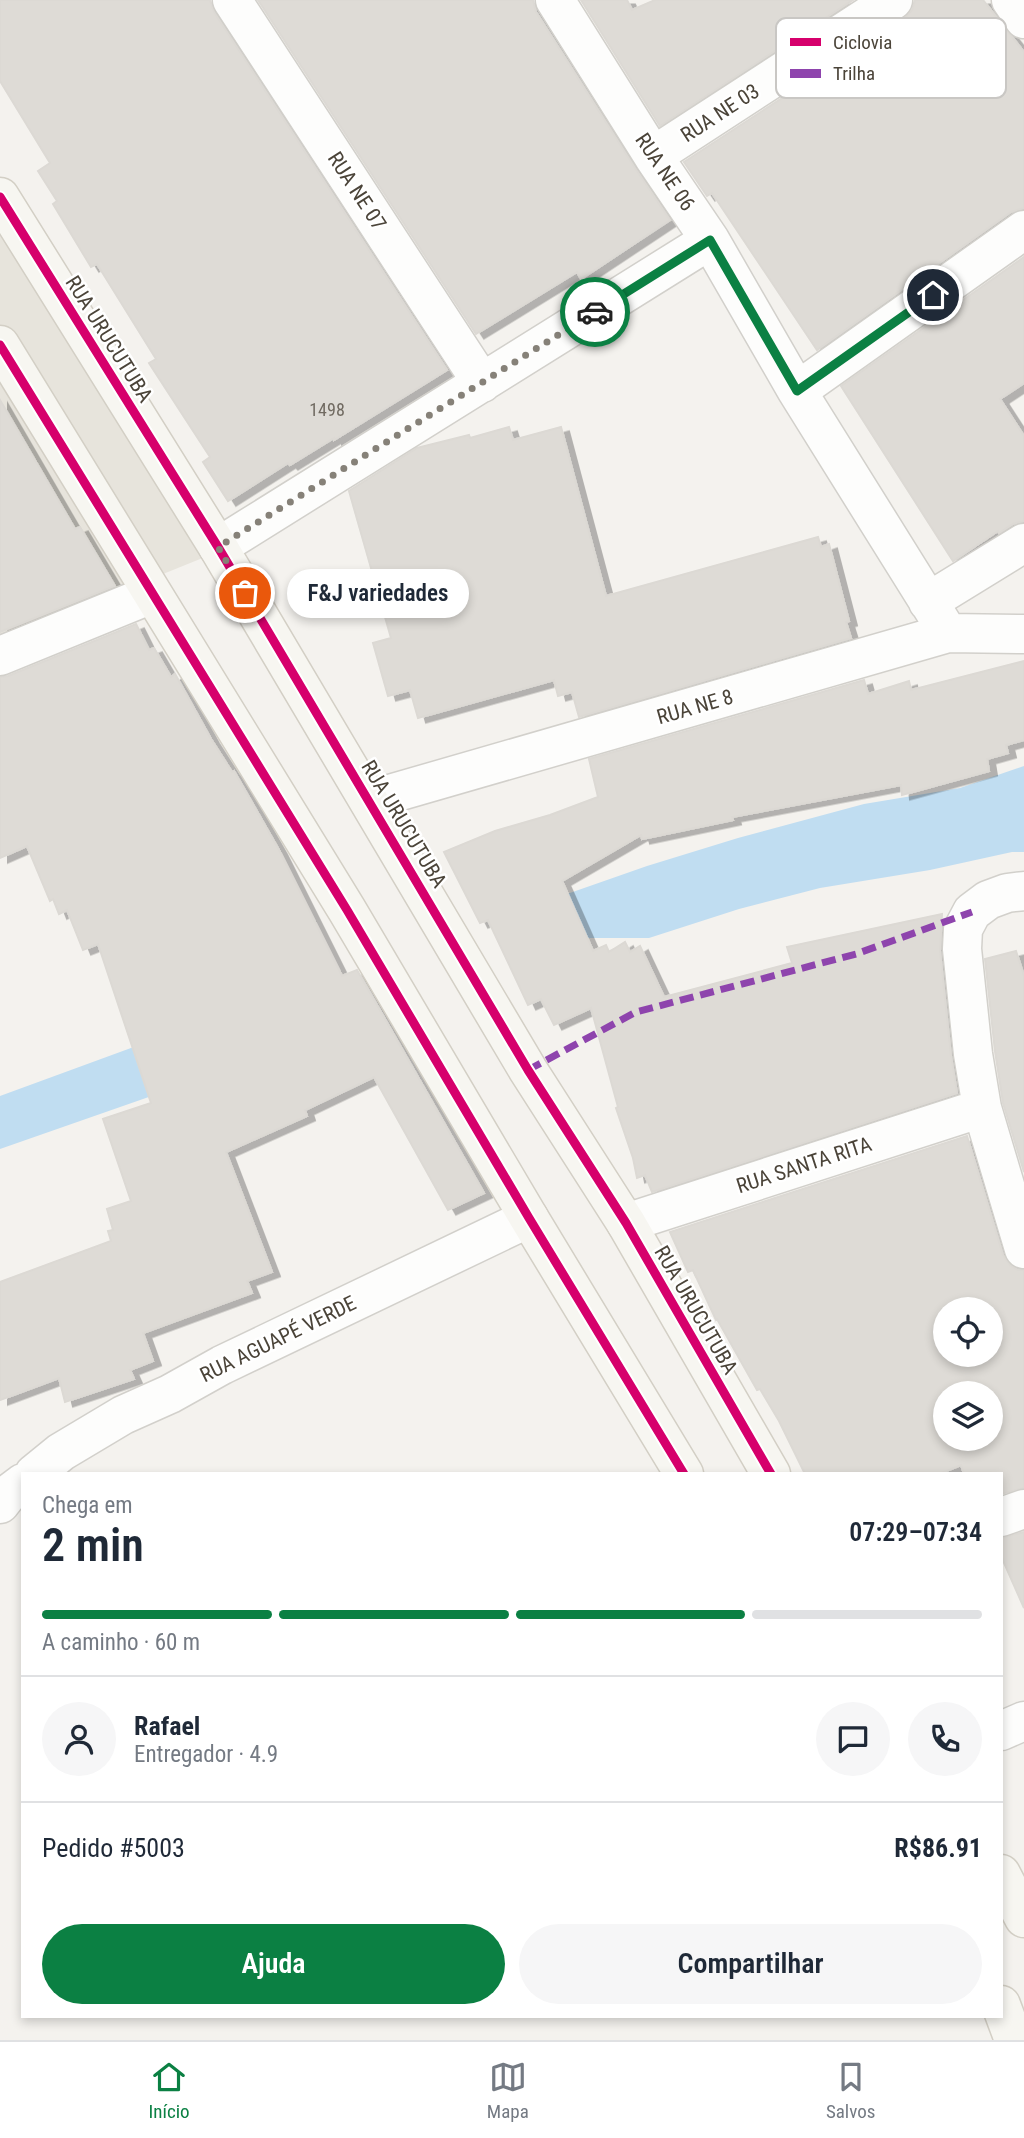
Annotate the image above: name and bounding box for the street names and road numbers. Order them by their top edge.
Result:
street label: RUA NE 03 [676,79,764,147]
street label: RUA NE 06 [630,129,700,215]
street label: RUA NE 07 [323,147,391,235]
street label: RUA URUCUTUBA [61,271,157,407]
street label: RUA NE 8 [654,685,736,729]
street label: RUA URUCUTUBA [357,756,451,892]
street label: RUA SANTA RITA [733,1132,875,1198]
street label: RUA URUCUTUBA [650,1241,742,1379]
street label: RUA AGUAPÉ VERDE [196,1291,360,1387]

